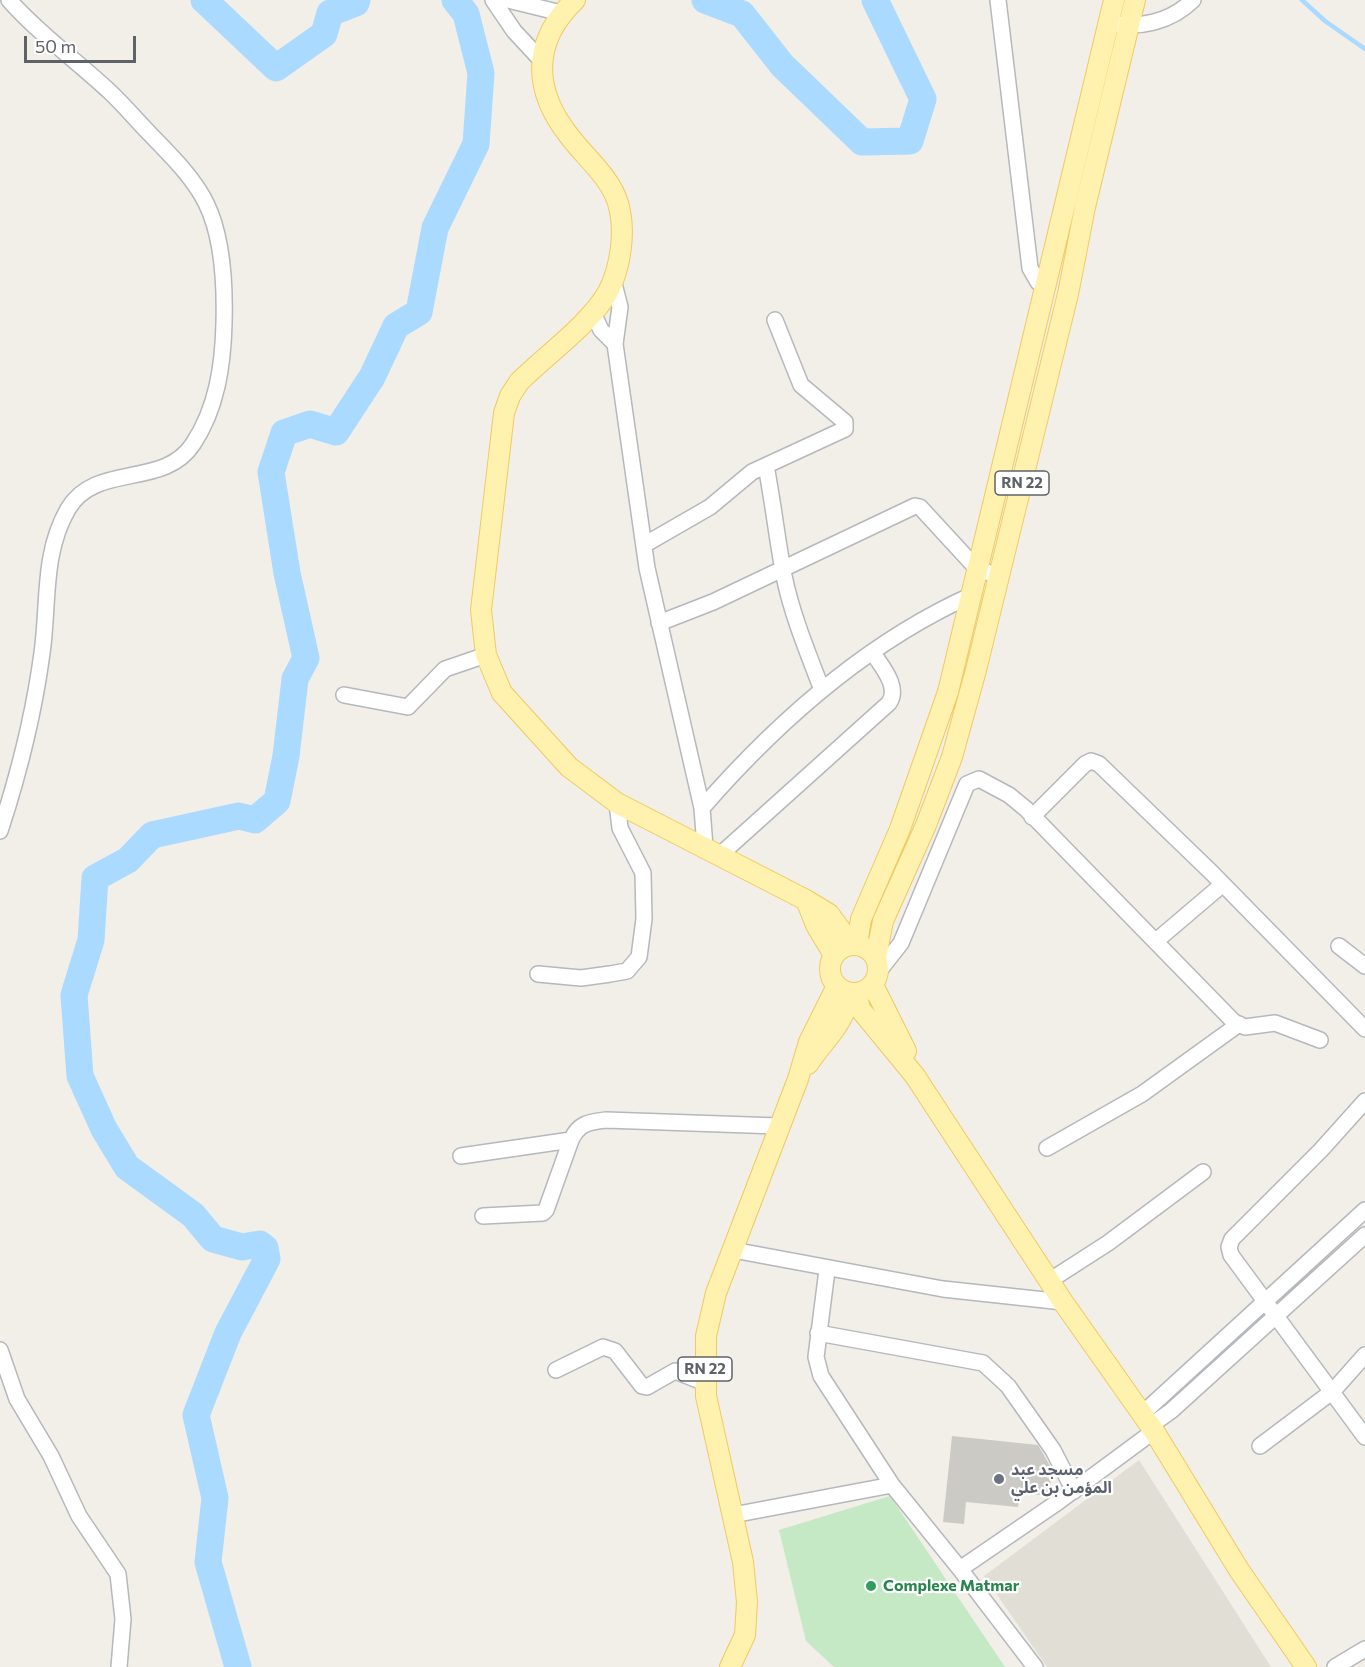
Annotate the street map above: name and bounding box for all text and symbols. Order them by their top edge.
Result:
scale bar [27,24,140,62]
text: 50 m [35,35,76,57]
road number: RN 22 [995,471,1049,495]
road number: RN 22 [678,1357,732,1381]
place label: مسجد عبد المؤمن بن علي [1011,1460,1112,1498]
marker: مسجد عبد المؤمن بن علي [992,1472,1006,1486]
place label: Complexe Matmar [883,1576,1019,1596]
marker: Complexe Matmar [864,1579,878,1593]

